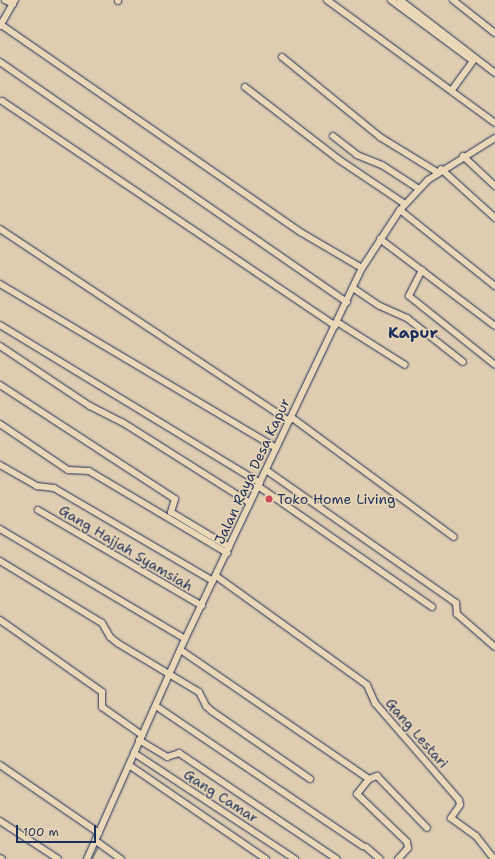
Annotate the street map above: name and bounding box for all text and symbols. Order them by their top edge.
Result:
district label: Kapur [388,323,438,343]
street label: Jalan Raya Desa Kapur [211,395,293,547]
place label: Toko Home Living [277,491,396,507]
marker: Toko Home Living [264,494,274,504]
street label: Gang Hajjah Syamsiah [56,501,196,595]
street label: Gang Lestari [382,695,452,771]
street label: Gang Camar [181,766,261,826]
scale bar [18,817,98,843]
text: 100 m [23,824,59,840]

